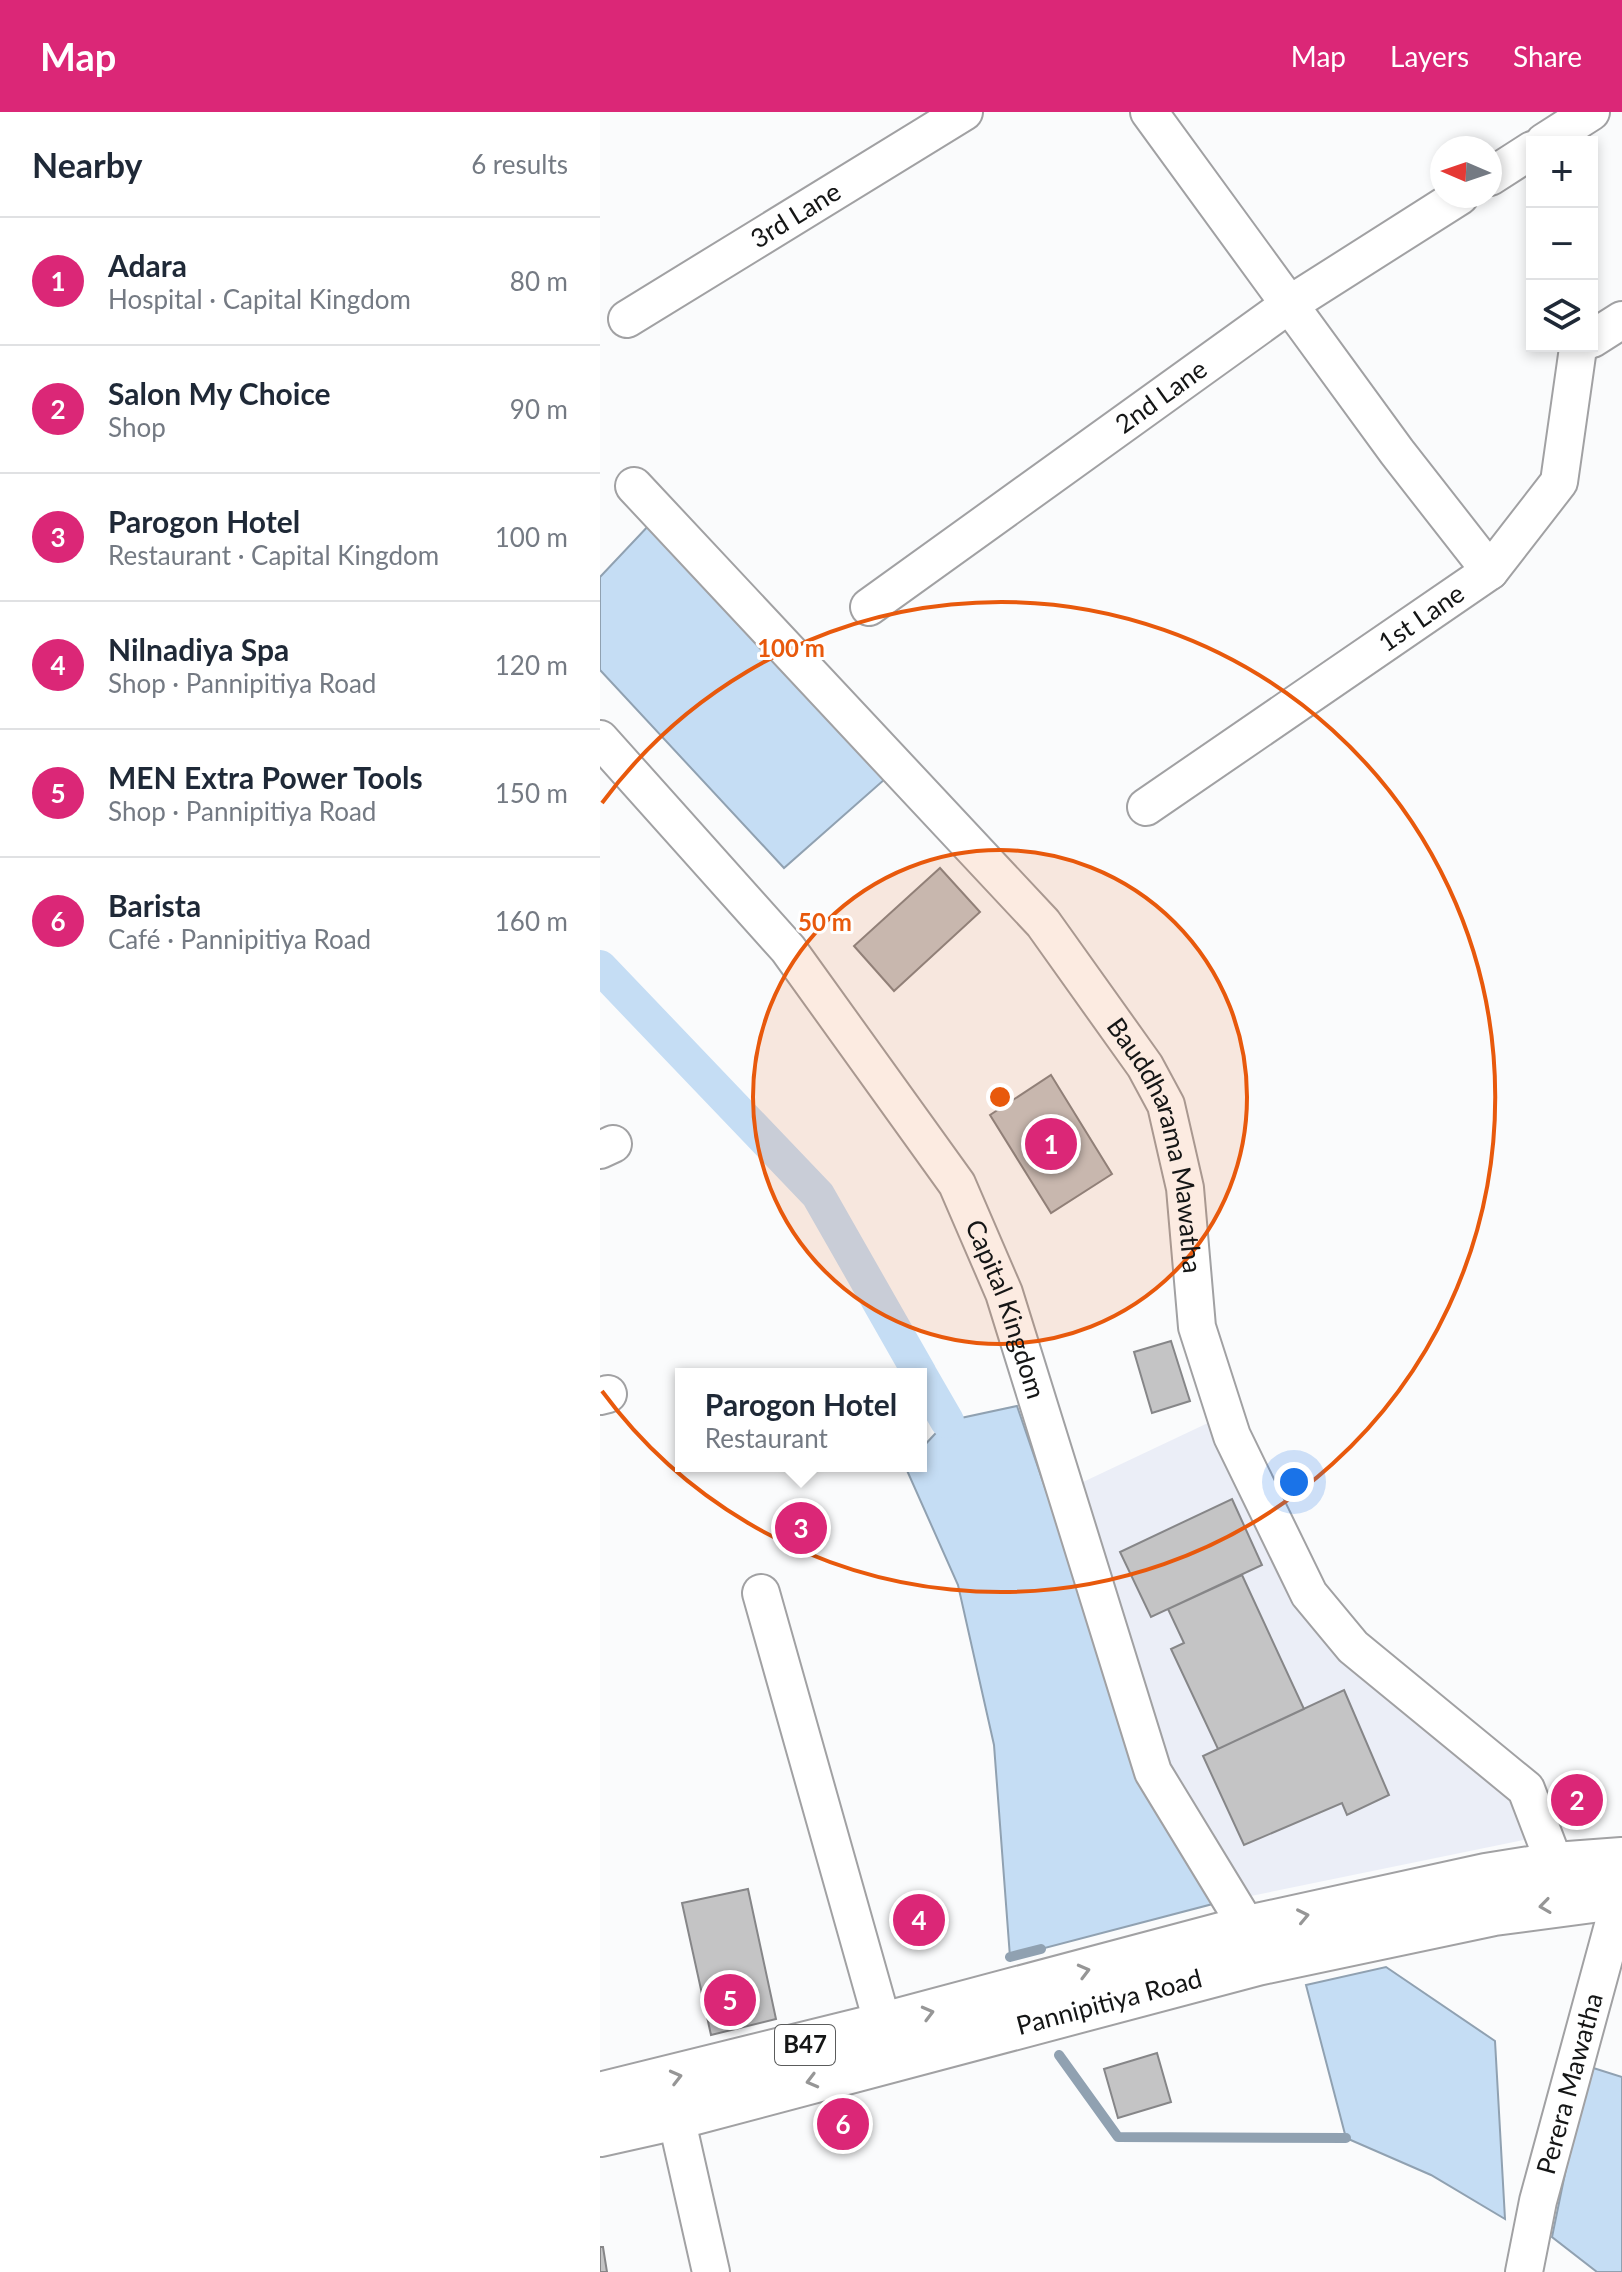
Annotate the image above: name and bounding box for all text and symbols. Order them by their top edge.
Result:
text: Map [40,33,116,79]
text: Map [1291,39,1346,73]
text: Layers [1390,39,1469,73]
text: Share [1513,39,1582,73]
north arrow [1430,136,1502,208]
map controls [1526,136,1598,352]
button: + [1526,136,1598,208]
text: Nearby [32,144,143,185]
text: 6 results [471,148,568,180]
street label: 3rd Lane [744,175,846,254]
button: − [1526,208,1598,280]
text: Adara [108,247,187,283]
text: 1 [50,265,66,297]
text: 80 m [510,265,568,297]
button: layers [1526,280,1598,352]
text: Hospital · Capital Kingdom [108,283,411,315]
street label: 2nd Lane [1108,352,1213,440]
text: Salon My Choice [108,375,331,411]
text: 2 [50,393,66,425]
text: 90 m [510,393,568,425]
text: Shop [108,411,166,443]
text: Parogon Hotel [108,503,300,539]
text: 3 [50,521,66,553]
text: 100 m [495,521,568,553]
text: Restaurant · Capital Kingdom [108,539,439,571]
street label: 1st Lane [1372,577,1470,658]
text: Nilnadiya Spa [108,631,289,667]
text: 100 m [757,633,825,662]
text: 4 [50,649,66,681]
text: 120 m [495,649,568,681]
text: Shop · Pannipitiya Road [108,667,376,699]
text: MEN Extra Power Tools [108,759,423,795]
text: 5 [50,777,66,809]
text: 150 m [495,777,568,809]
text: Shop · Pannipitiya Road [108,795,376,827]
text: Barista [108,887,201,923]
text: 6 [50,905,66,937]
text: 160 m [495,905,568,937]
text: 50 m [798,907,852,936]
text: Café · Pannipitiya Road [108,923,371,955]
street label: Bauddharama Mawatha [1101,1011,1209,1274]
centre of rings [986,1083,1014,1111]
pin: 1 [1025,1114,1077,1174]
street label: Capital Kingdom [959,1215,1053,1403]
popup [675,1368,927,1472]
text: Parogon Hotel [705,1386,897,1422]
text: Restaurant [705,1422,828,1454]
your location [1274,1462,1314,1502]
pin: 3 [775,1498,827,1558]
pin: 2 [1551,1770,1603,1830]
pin: 4 [893,1890,945,1950]
one-way arrow [1538,1897,1552,1914]
one-way arrow [1296,1908,1310,1925]
street label: Pannipitiya Road [1013,1961,1205,2041]
one-way arrow [1077,1964,1091,1981]
pin: 5 [704,1970,756,2030]
street label: Perera Mawatha [1529,1989,1609,2178]
one-way arrow [920,2006,934,2023]
road number: B47 [775,2025,835,2065]
one-way arrow [668,2070,682,2087]
one-way arrow [806,2072,820,2088]
pin: 6 [817,2094,869,2154]

